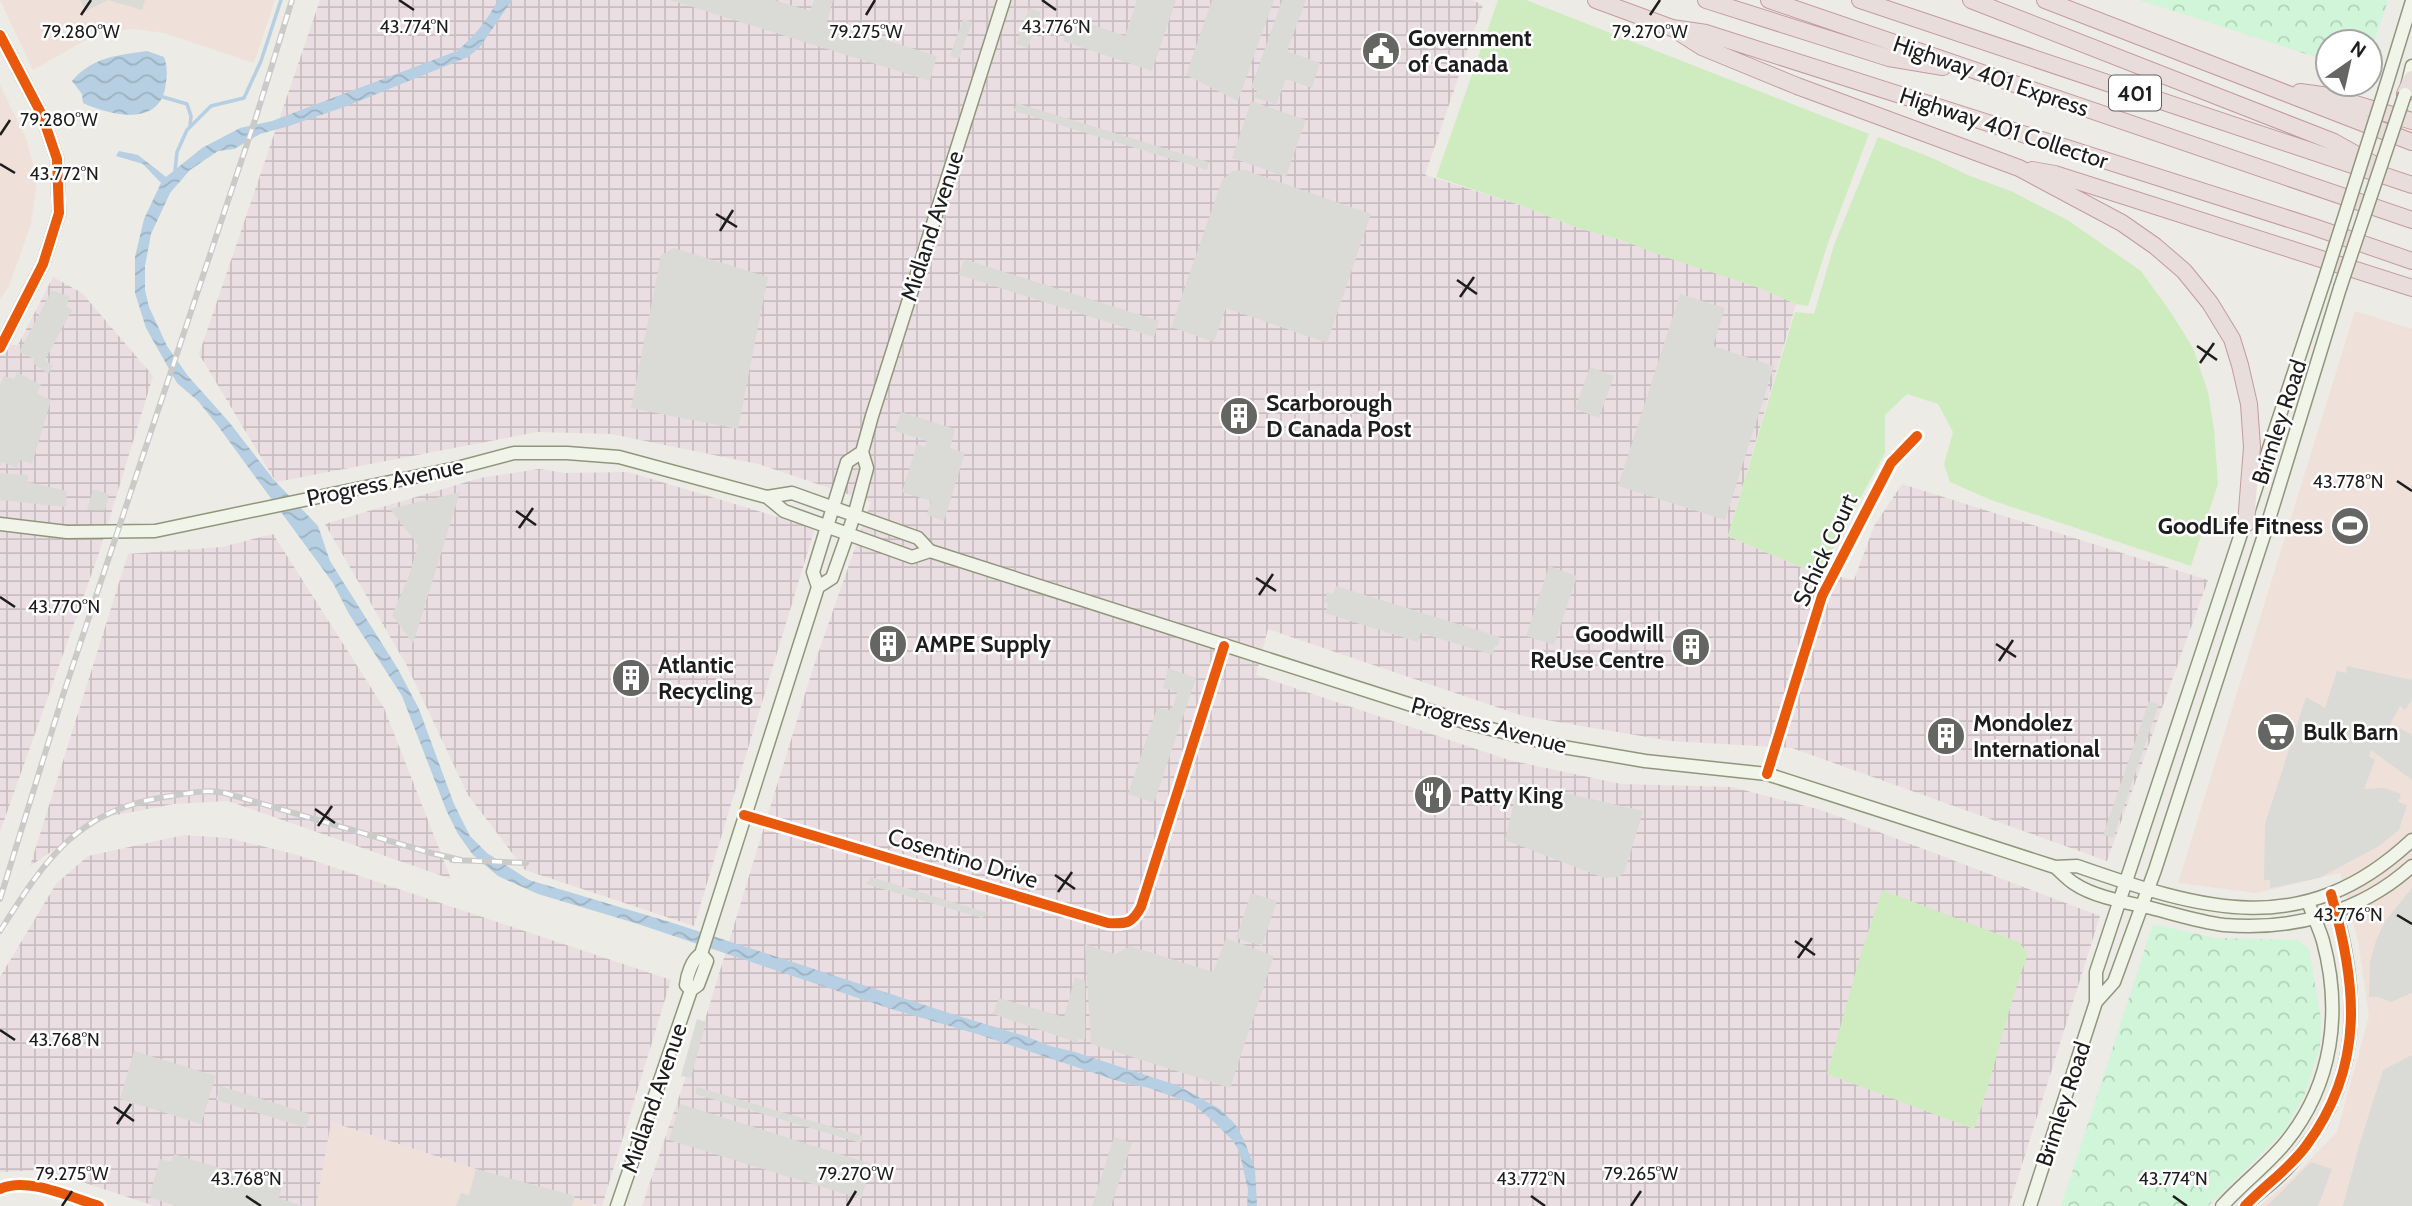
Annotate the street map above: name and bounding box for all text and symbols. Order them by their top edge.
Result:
text: 43.774°N [379,16,449,38]
text: 43.776°N [1021,16,1091,38]
text: 79.280°W [42,21,120,43]
text: 79.275°W [829,21,903,43]
text: 79.270°W [1612,21,1688,43]
place label: Government of Canada [1408,24,1532,78]
north arrow [2314,28,2384,98]
street label: Highway 401 Express [1890,29,2092,123]
public building icon: Government of Canada [1360,30,1402,72]
text: N [2346,36,2370,63]
road number: 401 [2109,76,2161,110]
street label: Highway 401 Collector [1896,81,2113,175]
text: 79.280°W [20,109,98,131]
street label: Midland Avenue [895,147,970,305]
text: 43.772°N [29,163,99,185]
street label: Brimley Road [2246,356,2312,488]
place label: Scarborough D Canada Post [1266,389,1411,443]
building icon: Scarborough D Canada Post [1218,395,1260,437]
street label: Progress Avenue [304,452,466,512]
text: 43.778°N [2313,471,2383,493]
street label: Schick Court [1787,489,1863,611]
sports icon: GoodLife Fitness [2329,505,2371,547]
place label: GoodLife Fitness [2158,512,2323,540]
text: 43.770°N [28,596,100,618]
place label: Goodwill ReUse Centre [1530,620,1664,674]
building icon: AMPE Supply [867,623,909,665]
building icon: Goodwill ReUse Centre [1670,626,1712,668]
place label: AMPE Supply [915,630,1052,658]
place label: Atlantic Recycling [658,651,753,705]
building icon: Atlantic Recycling [610,657,652,699]
street label: Progress Avenue [1408,691,1570,759]
place label: Mondolez International [1973,709,2100,763]
supermarket icon: Bulk Barn [2255,711,2297,753]
building icon: Mondolez International [1925,715,1967,757]
place label: Bulk Barn [2303,718,2398,746]
restaurant icon: Patty King [1412,774,1454,816]
place label: Patty King [1460,781,1563,809]
street label: Cosentino Drive [885,822,1042,894]
text: 43.776°N [2313,904,2383,926]
street label: Midland Avenue [615,1019,693,1176]
text: 43.768°N [28,1029,100,1051]
street label: Brimley Road [2030,1038,2096,1170]
text: 79.275°W [35,1163,109,1185]
text: 79.270°W [818,1163,894,1185]
text: 79.265°W [1604,1163,1678,1185]
text: 43.768°N [210,1168,282,1190]
text: 43.772°N [1496,1168,1566,1190]
text: 43.774°N [2138,1168,2208,1190]

